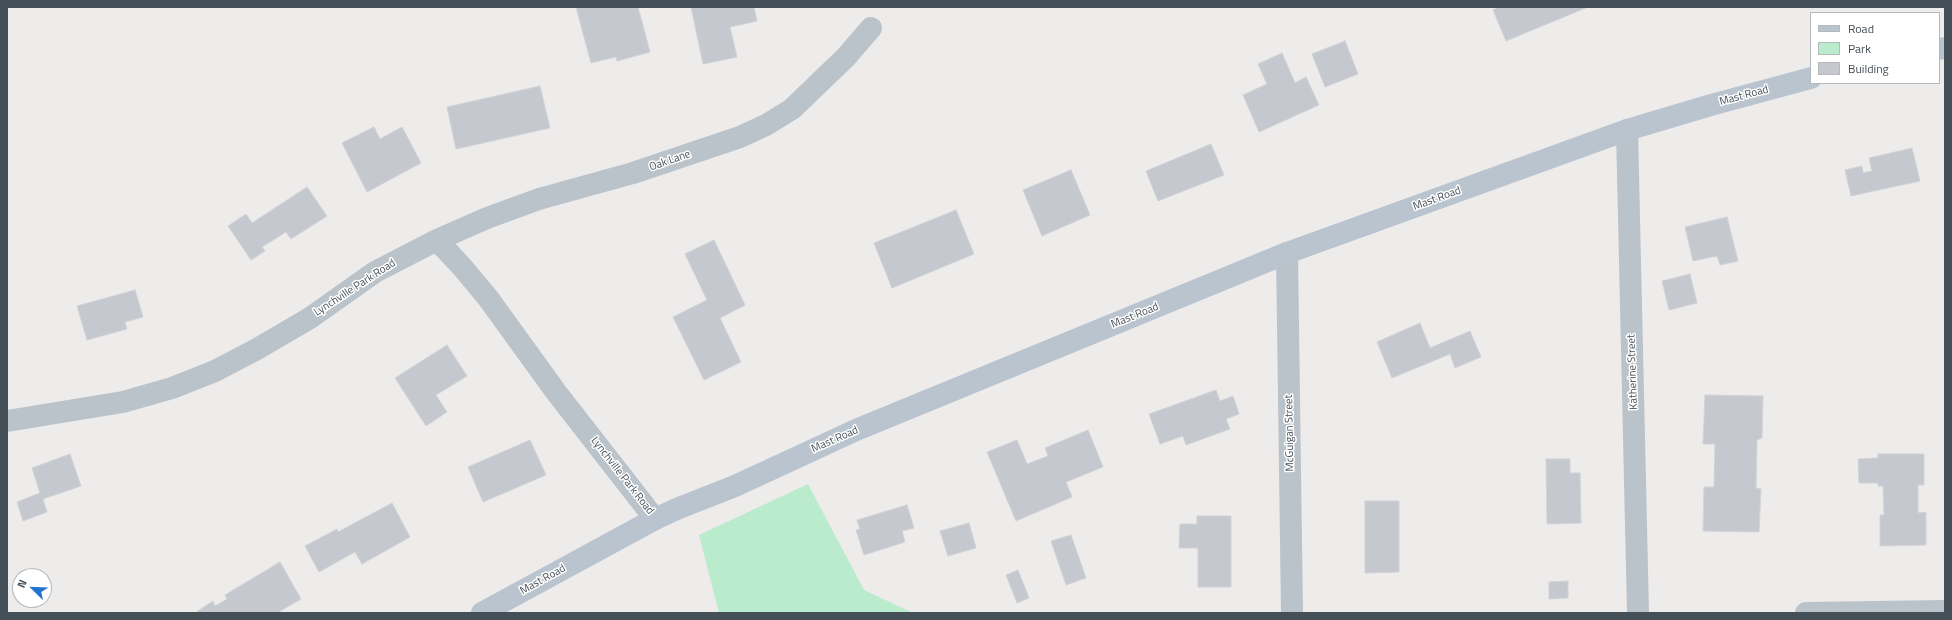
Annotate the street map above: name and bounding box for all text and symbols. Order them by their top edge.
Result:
legend [1810,12,1940,84]
text: Road [1848,19,1874,38]
text: Park [1848,39,1871,58]
text: Building [1848,59,1889,78]
street label: Mast Road [1718,83,1770,109]
street label: Oak Lane [648,148,692,174]
street label: Mast Road [1411,184,1463,214]
street label: Lynchville Park Road [312,257,398,319]
street label: Mast Road [1109,301,1161,331]
street label: Katherine Street [1625,334,1641,410]
street label: McGuigan Street [1283,394,1297,472]
street label: Mast Road [809,424,861,456]
street label: Lynchville Park Road [588,435,656,517]
street label: Mast Road [518,562,568,598]
north arrow [12,568,52,608]
text: N [13,577,31,590]

